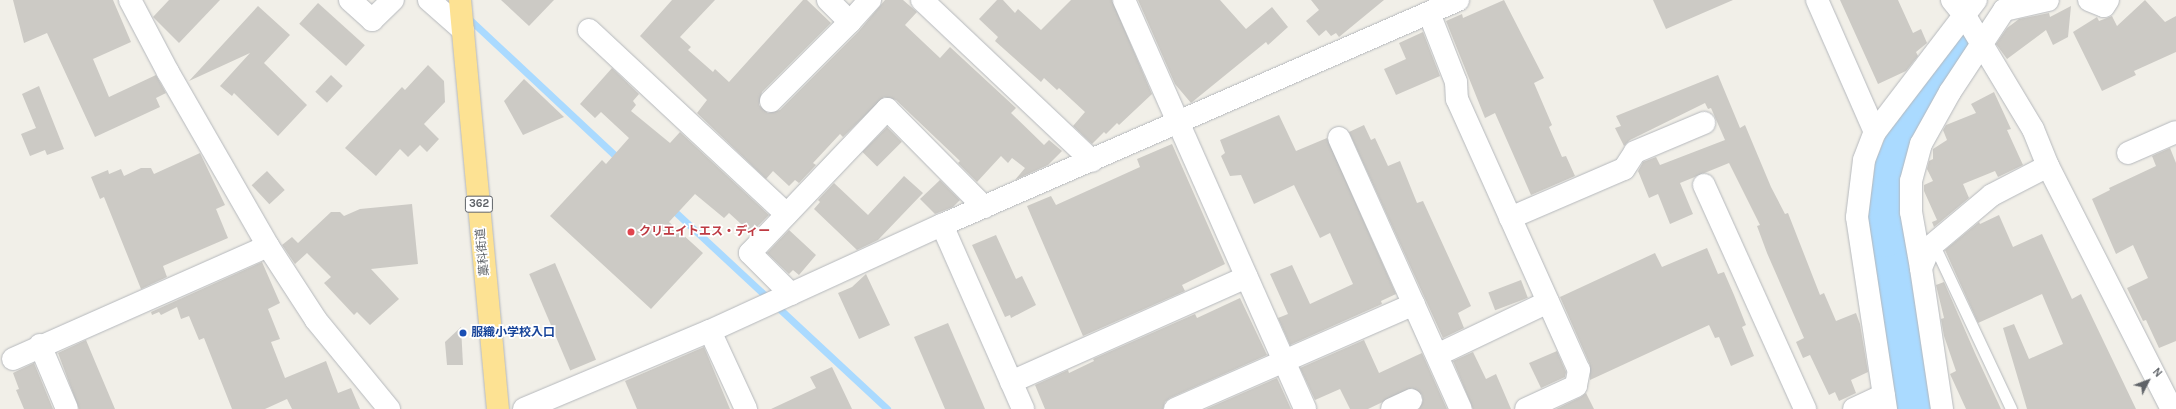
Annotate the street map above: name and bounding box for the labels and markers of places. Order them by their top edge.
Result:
place label: クリエイトエス・ディー [639,225,771,239]
marker: クリエイトエス・ディー [626,227,636,237]
place label: 服織小学校入口 [471,326,555,340]
marker: 服織小学校入口 [458,328,468,338]

